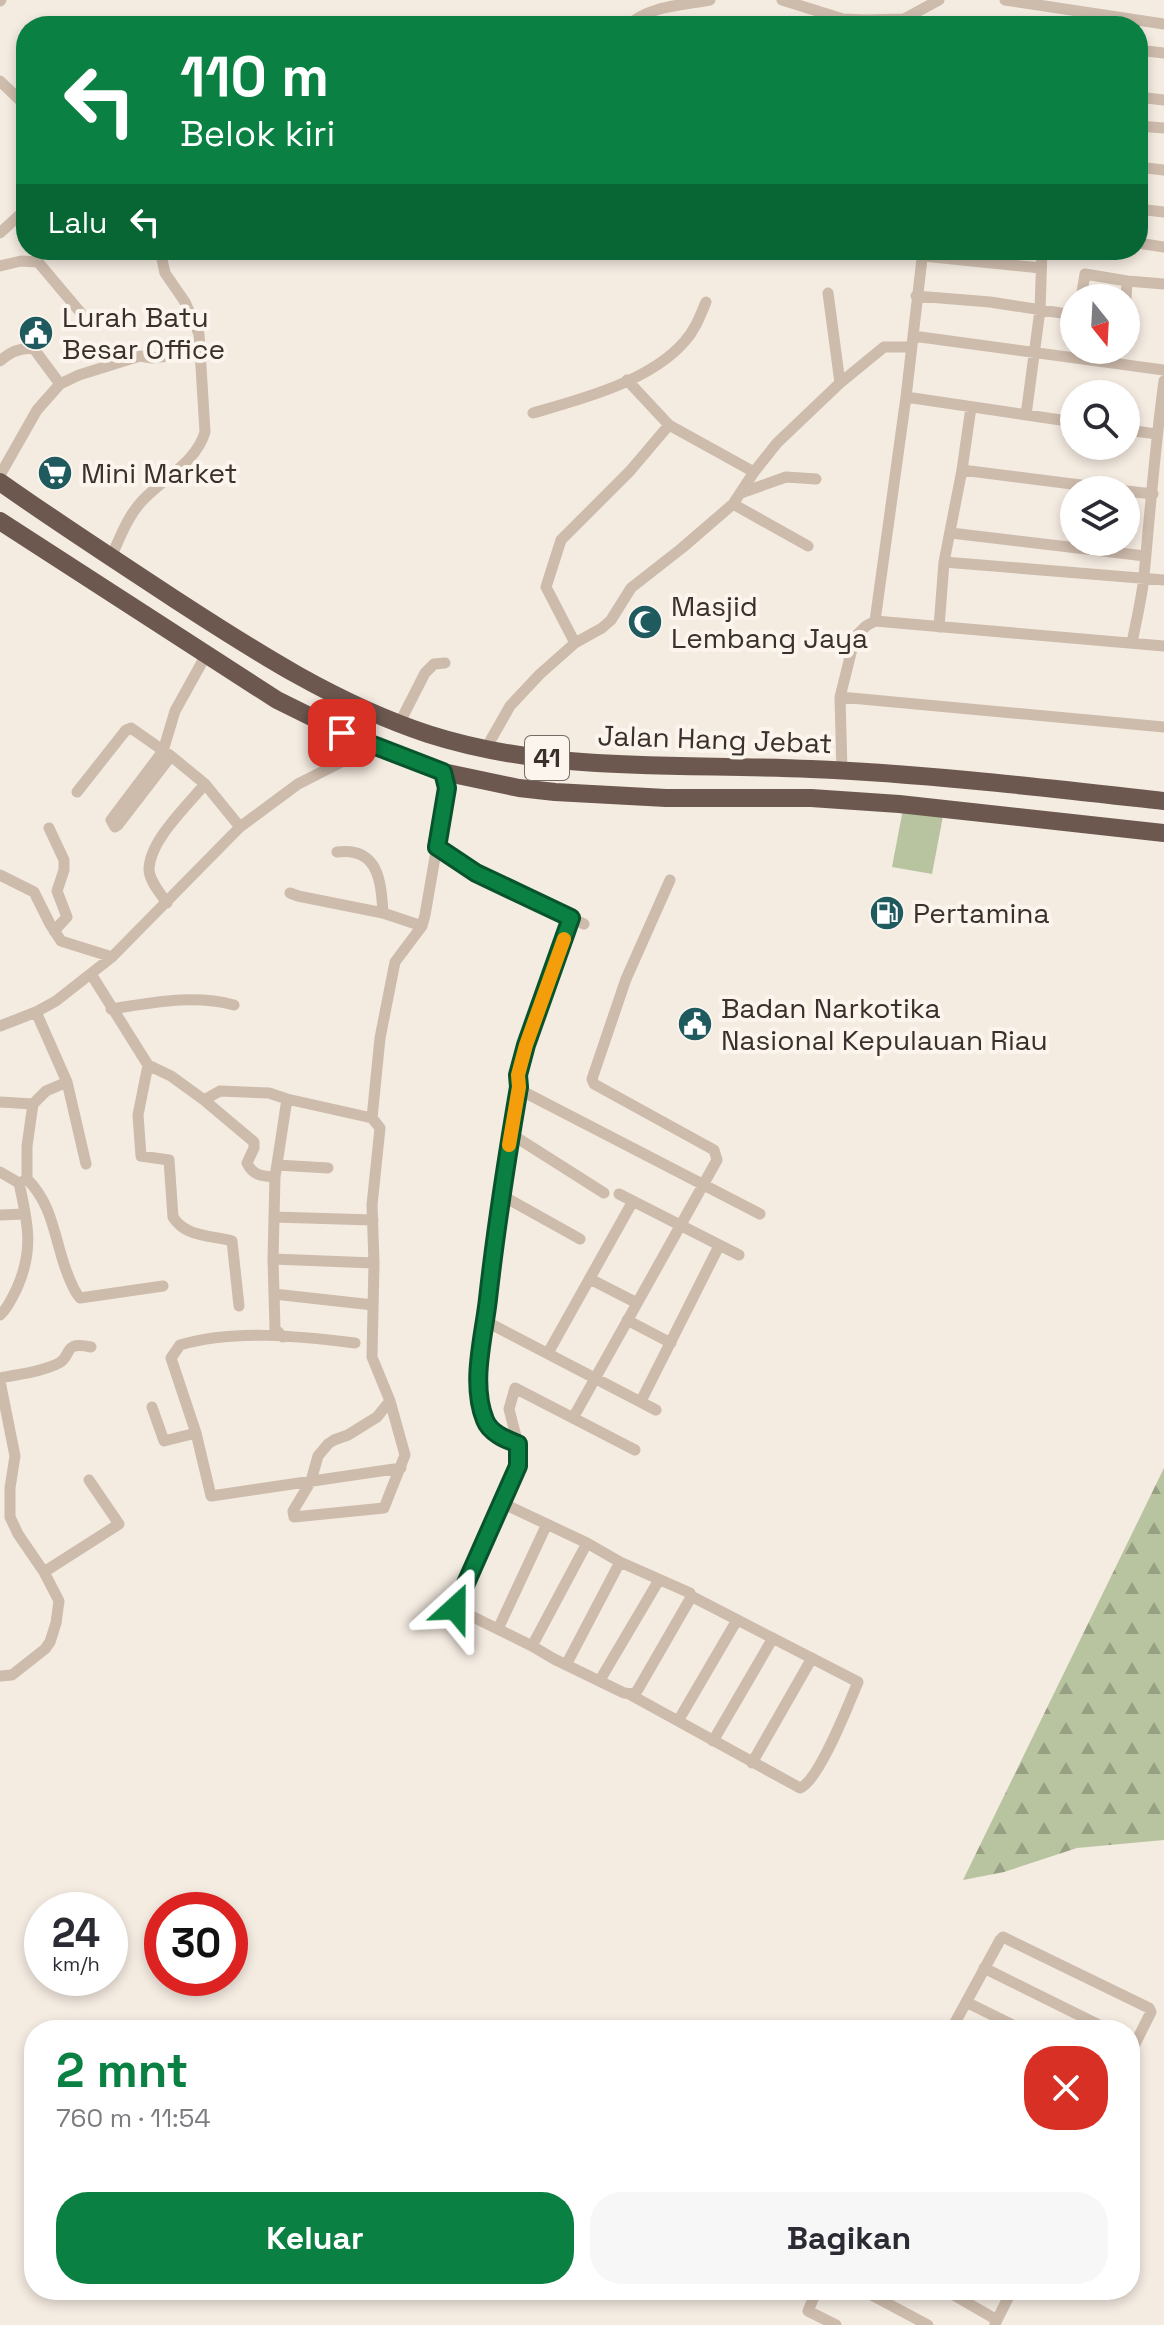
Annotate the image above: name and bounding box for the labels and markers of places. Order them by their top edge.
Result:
place label: Lurah Batu Besar Office [62,299,225,367]
public building icon: Lurah Batu Besar Office [17,314,55,352]
supermarket icon: Mini Market [36,454,74,492]
place label: Mini Market [81,455,237,491]
place label: Masjid Lembang Jaya [671,588,868,656]
mosque icon: Masjid Lembang Jaya [626,603,664,641]
pin [308,699,376,767]
fuel station icon: Pertamina [868,894,906,932]
place label: Pertamina [913,895,1050,931]
place label: Badan Narkotika Nasional Kepulauan Riau [721,990,1048,1058]
public building icon: Badan Narkotika Nasional Kepulauan Riau [676,1005,714,1043]

